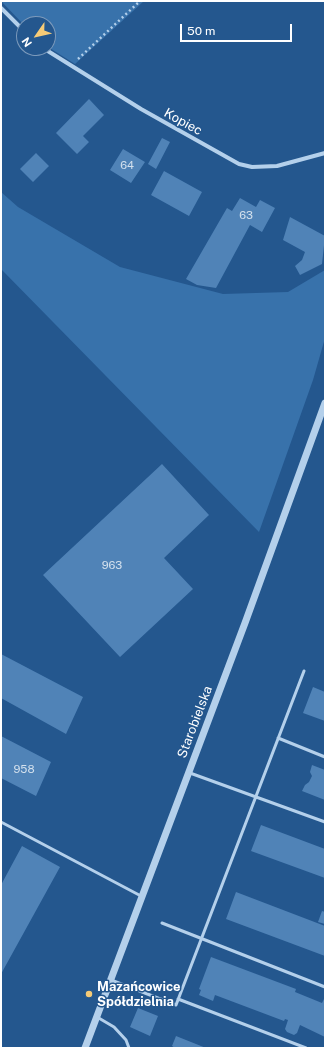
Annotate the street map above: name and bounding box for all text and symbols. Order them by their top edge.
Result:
north arrow [16,16,56,56]
scale bar [182,16,294,42]
text: 50 m [187,24,215,38]
text: N [20,35,34,49]
street label: Kopiec [161,105,205,139]
house number: 64 [120,159,134,173]
house number: 63 [239,209,253,223]
house number: 963 [102,559,122,573]
street label: Starobielska [174,684,216,760]
house number: 958 [13,763,35,777]
place label: Mazańcowice Spółdzielnia [97,979,181,1010]
marker: Mazańcowice Spółdzielnia [84,989,94,999]

